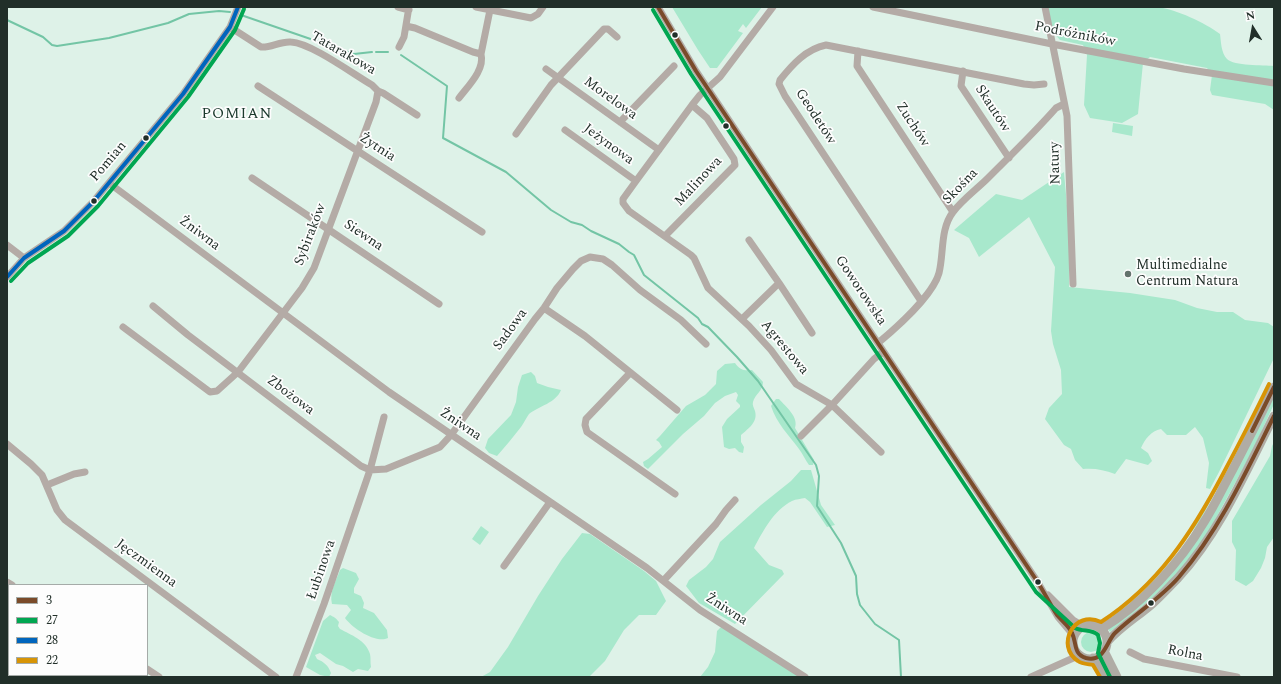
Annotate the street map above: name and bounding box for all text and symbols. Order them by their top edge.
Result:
text: N [1245,7,1257,25]
north arrow [1233,8,1273,48]
street label: Podróżników [1033,19,1117,51]
street label: Tatarakowa [307,29,379,79]
unlabelled marker [670,30,680,40]
street label: Morelowa [580,74,640,124]
street label: Skautów [971,82,1013,136]
street label: Geodetów [791,86,839,148]
street label: Zuchów [891,100,933,150]
district label: POMIAN [201,106,273,124]
street label: Jeżynowa [579,121,637,169]
unlabelled marker [721,121,731,131]
street label: Żytnia [356,130,398,166]
unlabelled marker [141,133,151,143]
street label: Pomian [87,138,131,186]
street label: Natury [1047,141,1065,185]
street label: Malinowa [672,154,726,210]
street label: Skośna [940,166,982,208]
unlabelled marker [89,196,99,206]
street label: Sybiraków [292,202,330,268]
street label: Żniwna [175,213,223,255]
street label: Siewna [340,217,386,255]
street label: Goworowska [831,253,889,329]
place label: Multimedialne Centrum Natura [1136,258,1238,290]
marker: Multimedialne Centrum Natura [1123,269,1133,279]
street label: Sadowa [490,306,532,354]
street label: Agrestowa [756,317,812,379]
street label: Zbożowa [263,373,317,419]
street label: Żniwna [436,405,484,445]
street label: Jęczmienna [112,536,180,592]
street label: Łubinowa [304,538,340,602]
unlabelled marker [1033,577,1043,587]
legend [8,584,148,676]
street label: Żniwna [702,590,750,630]
text: 3 [46,591,52,610]
unlabelled marker [1146,598,1156,608]
text: 27 [46,611,58,630]
text: 28 [46,631,58,650]
street label: Rolna [1166,642,1204,666]
text: 22 [46,651,58,670]

